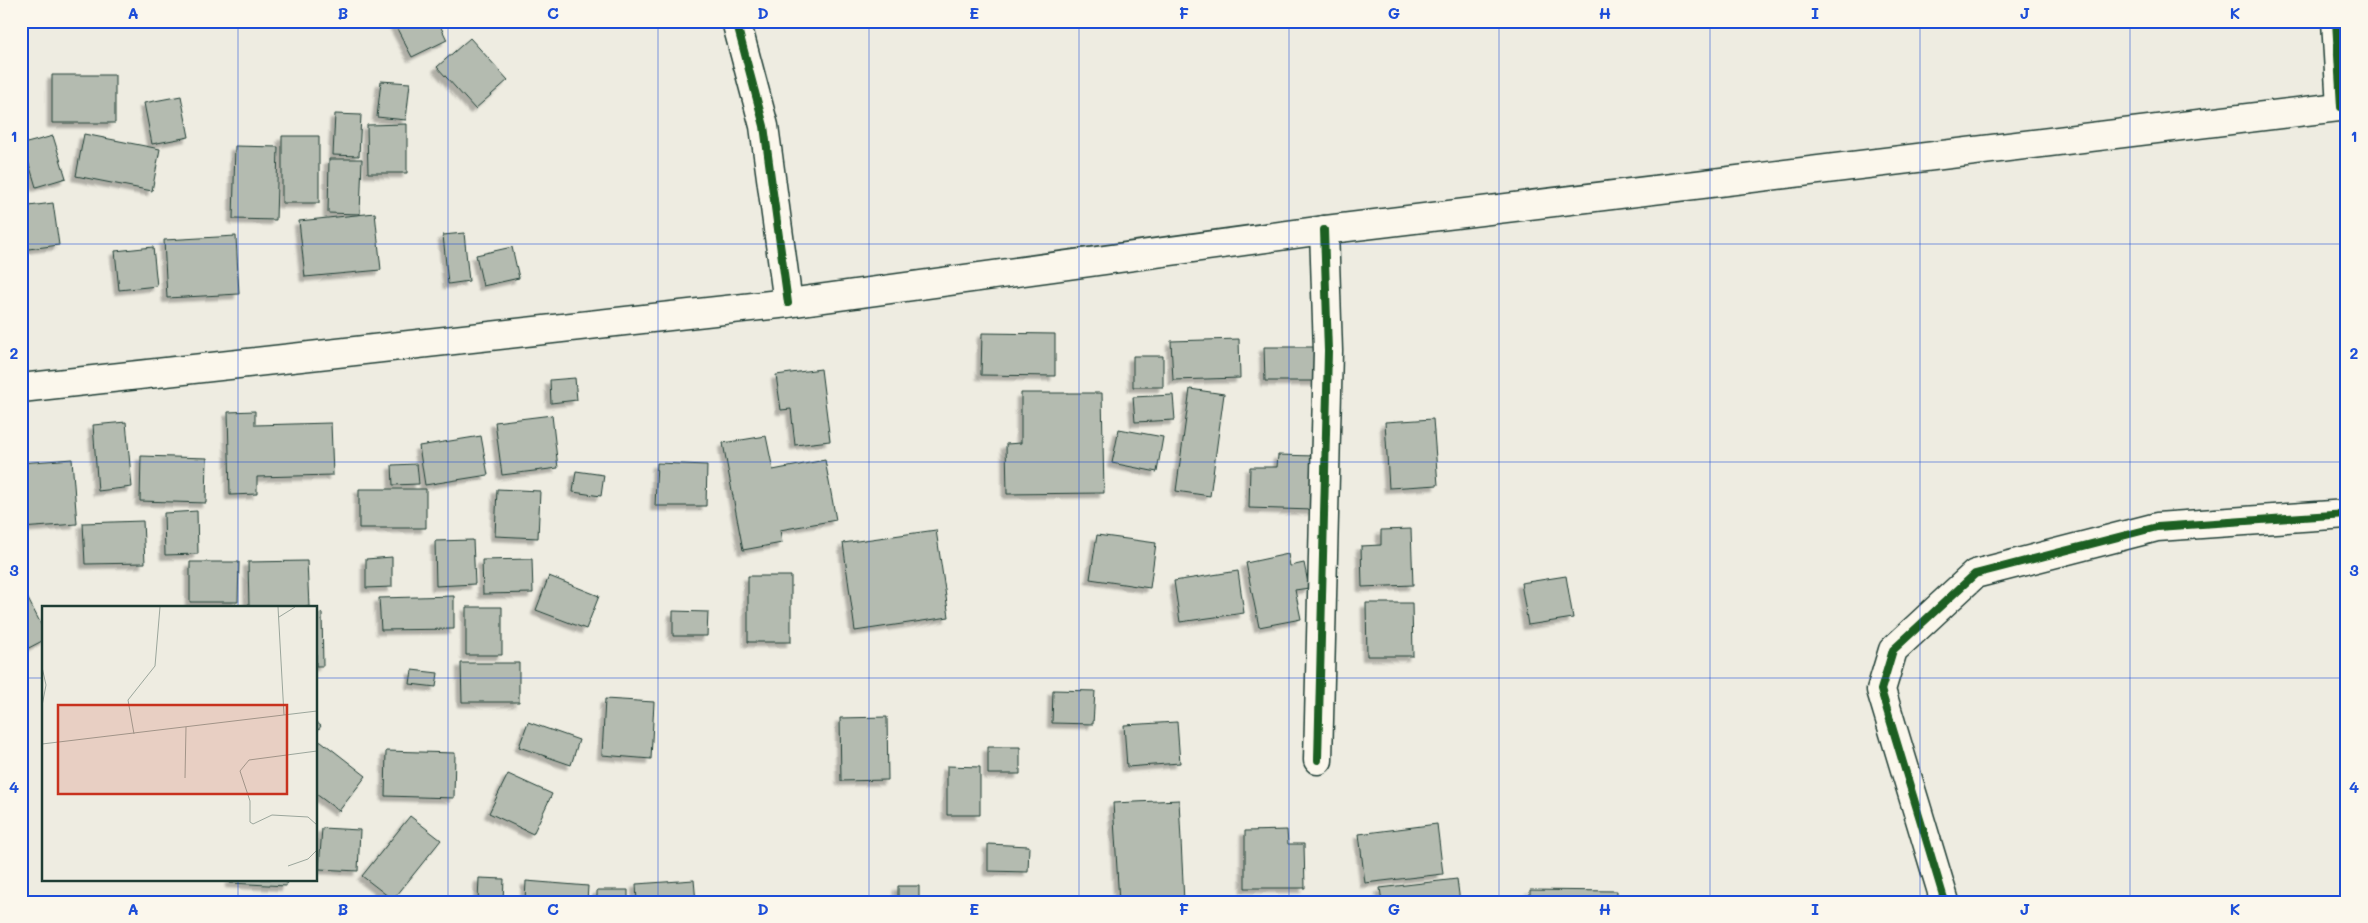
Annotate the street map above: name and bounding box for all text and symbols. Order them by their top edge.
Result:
text: A [127,2,139,23]
text: B [338,2,348,23]
text: C [547,2,559,23]
text: D [757,2,769,23]
text: E [969,2,979,23]
text: F [1179,2,1189,23]
text: G [1388,2,1400,23]
text: H [1599,2,1611,23]
text: I [1811,2,1819,23]
text: J [2020,2,2030,23]
text: K [2230,2,2240,23]
text: 1 [10,125,18,146]
text: 1 [2350,125,2358,146]
text: 2 [10,342,19,363]
text: 2 [2350,342,2359,363]
text: 3 [9,559,19,580]
text: 3 [2349,559,2359,580]
inset map [42,606,318,880]
text: 4 [9,776,19,797]
text: 4 [2349,776,2359,797]
text: A [127,898,139,919]
text: B [338,898,348,919]
text: C [547,898,559,919]
text: D [757,898,769,919]
text: E [969,898,979,919]
text: F [1179,898,1189,919]
text: G [1388,898,1400,919]
text: H [1599,898,1611,919]
text: I [1811,898,1819,919]
text: J [2020,898,2030,919]
text: K [2230,898,2240,919]

